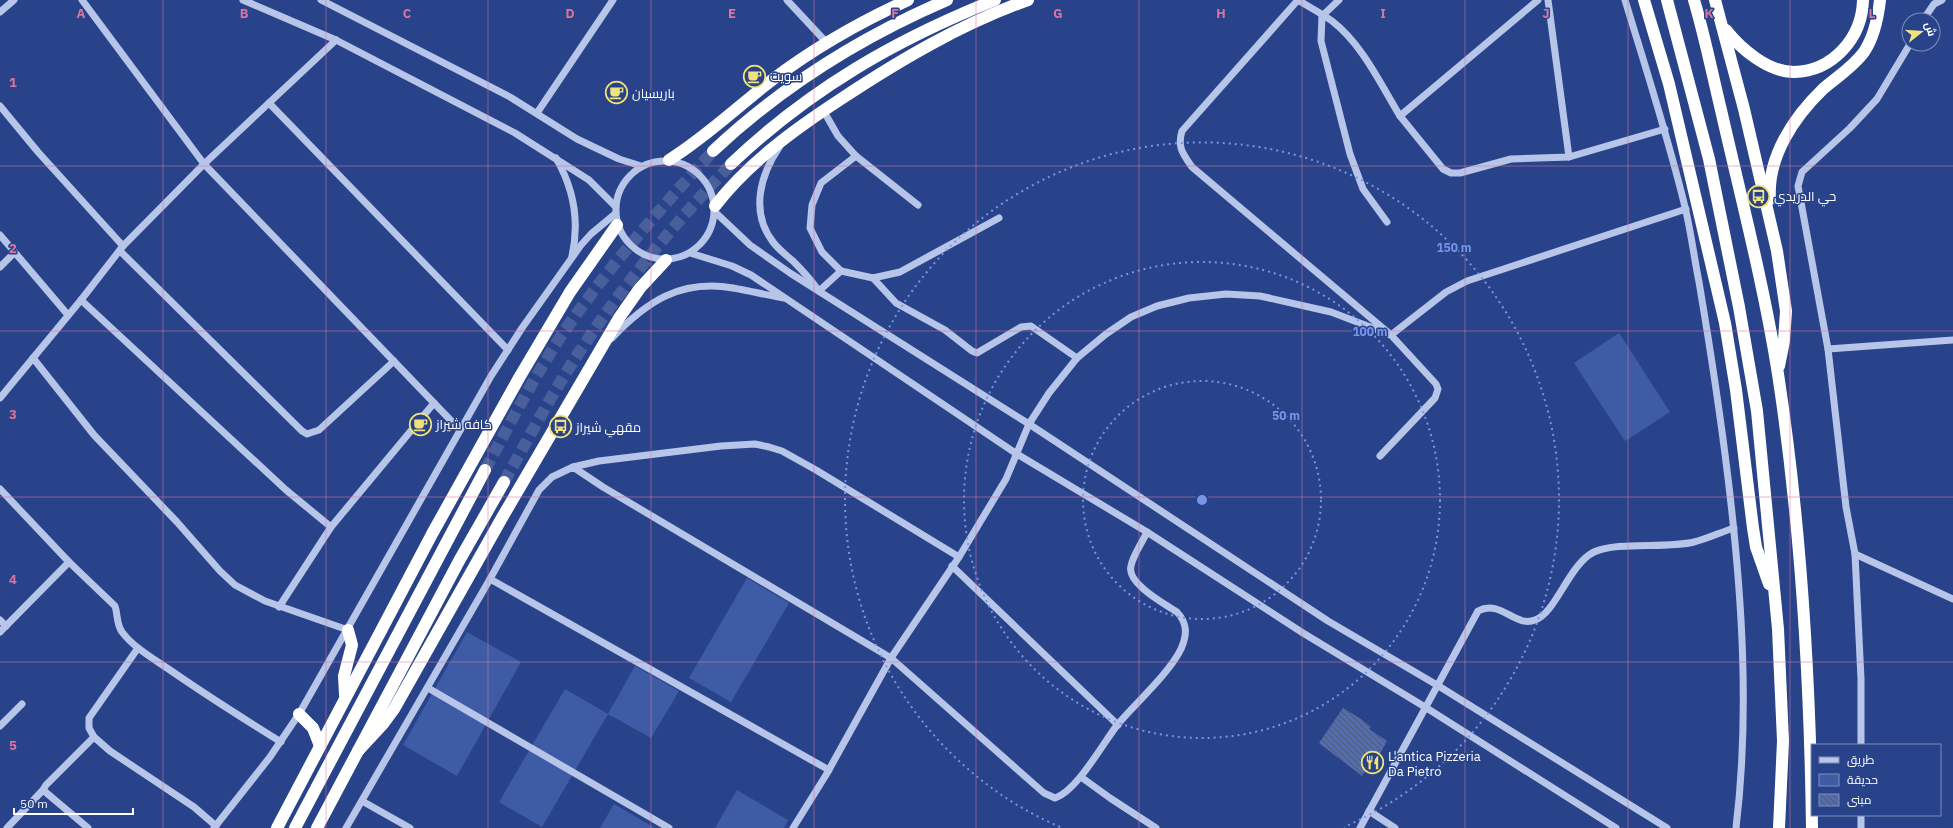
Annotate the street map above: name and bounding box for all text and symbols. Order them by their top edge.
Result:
text: A [77,5,86,22]
text: B [240,5,249,22]
text: C [403,5,412,22]
text: D [565,5,575,22]
text: E [728,5,736,22]
text: F [891,5,899,22]
text: G [1053,5,1063,22]
text: H [1216,5,1226,22]
text: I [1380,5,1386,22]
text: J [1542,5,1550,22]
text: K [1704,5,1714,22]
text: L [1869,5,1876,22]
north arrow [1901,12,1941,52]
text: ش [1922,20,1939,38]
cafe icon: سويت [741,63,767,89]
place label: سويت [770,68,802,85]
text: 1 [9,74,17,91]
cafe icon: باريسيان [603,80,629,106]
place label: باريسيان [632,85,675,102]
bus stop icon: حي الدريدي [1745,183,1771,209]
place label: حي الدريدي [1774,188,1836,207]
text: 2 [9,240,17,257]
text: 150 m [1436,240,1472,255]
text: 100 m [1352,324,1388,339]
text: 3 [9,406,17,423]
text: 50 m [1272,408,1300,423]
cafe icon: کافه شيراز [408,411,434,437]
bus stop icon: مقهي شيراز [547,414,573,440]
place label: کافه شيراز [435,416,492,433]
place label: مقهي شيراز [575,419,641,438]
centre of rings [1195,493,1209,507]
text: 4 [9,571,17,588]
text: 5 [9,737,17,754]
legend [1811,744,1941,816]
place label: L'antica Pizzeria Da Pietro [1388,748,1481,780]
restaurant icon: L'antica Pizzeria Da Pietro [1359,750,1385,776]
text: طريق [1847,752,1875,767]
text: حديقة [1847,772,1878,787]
scale bar [14,790,133,816]
text: مبنى [1847,792,1872,807]
text: 50 m [20,796,48,811]

